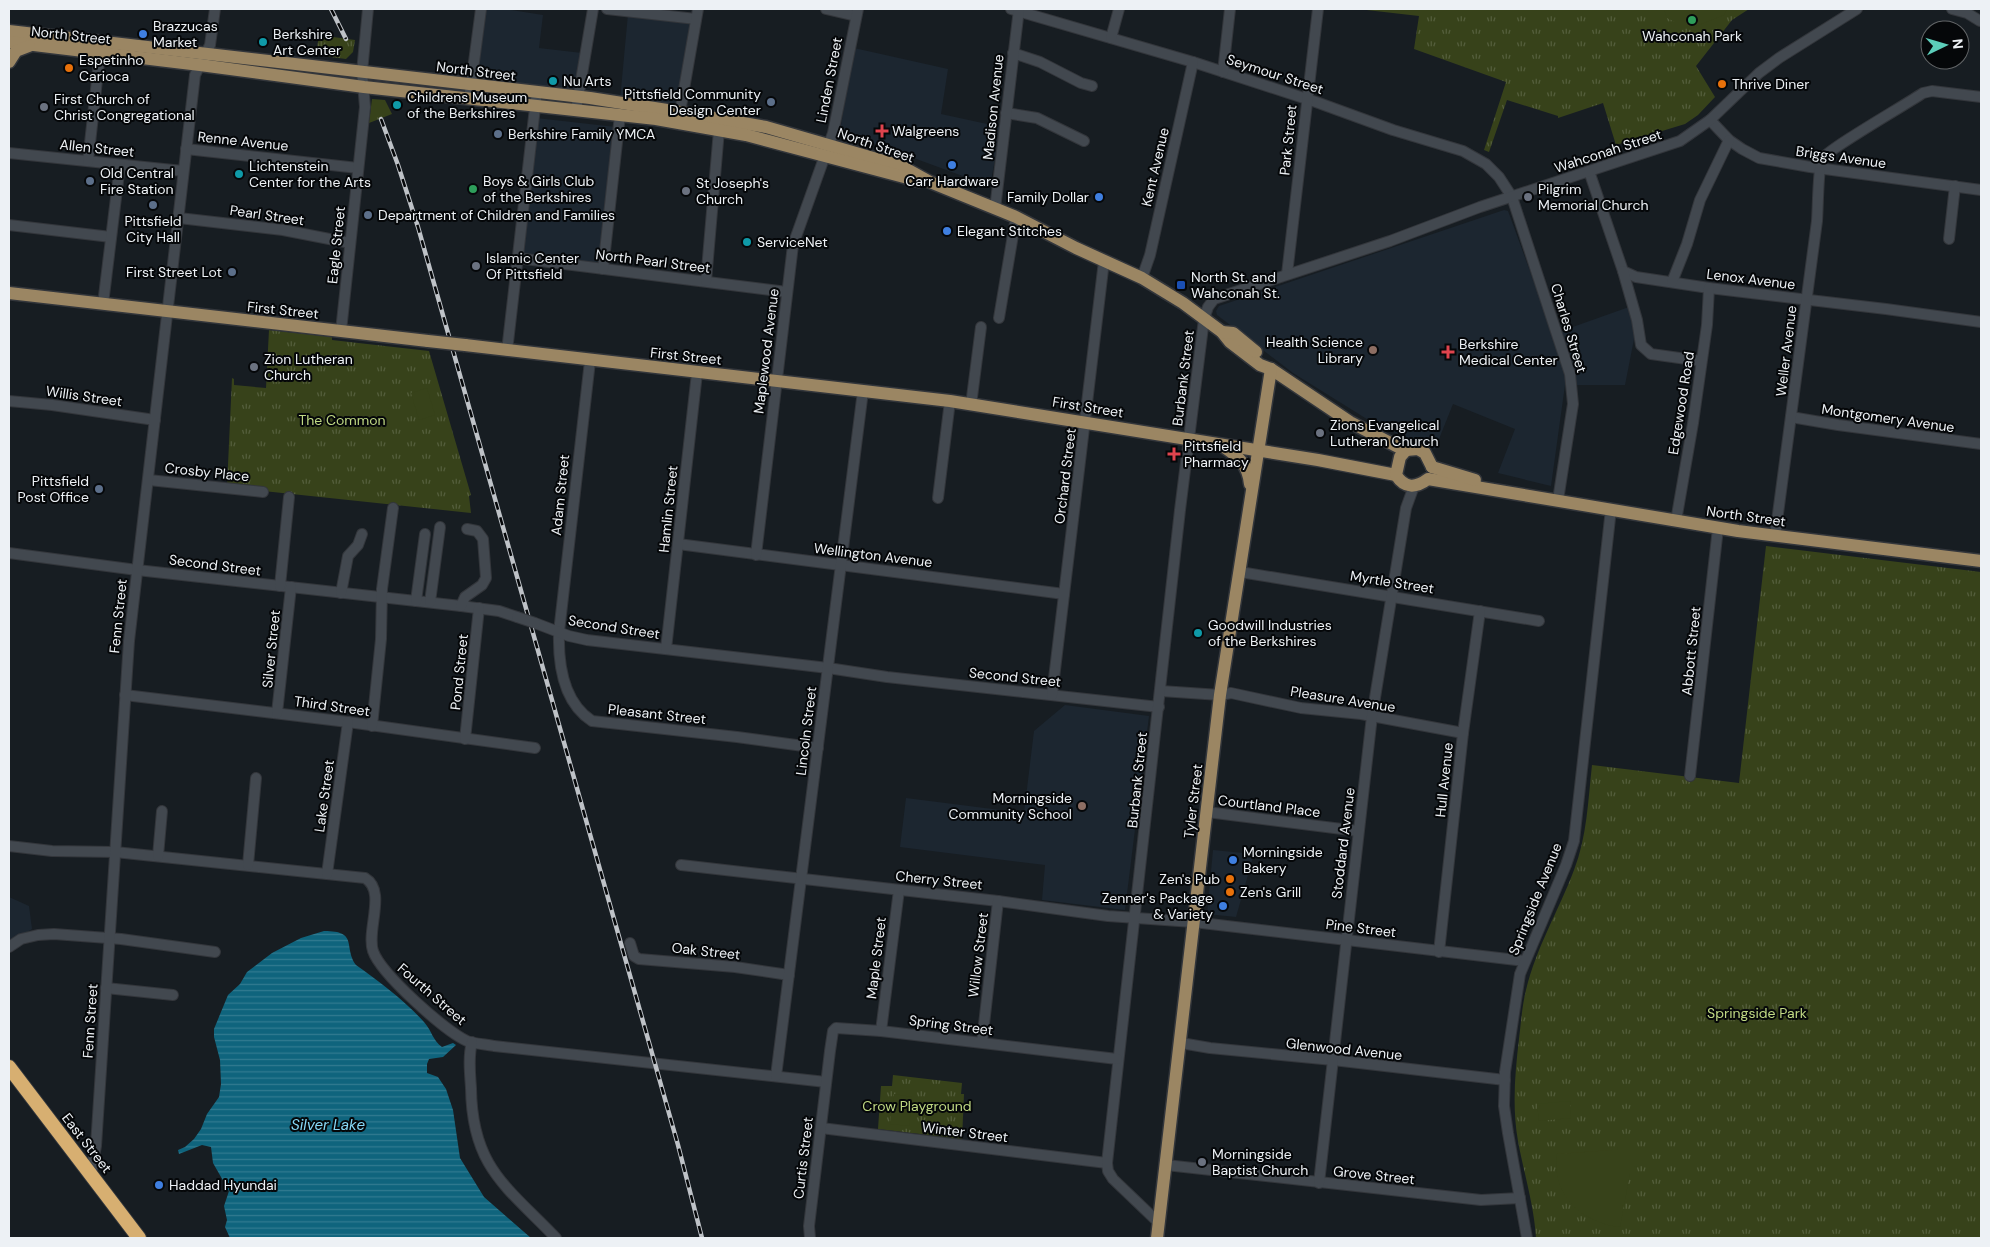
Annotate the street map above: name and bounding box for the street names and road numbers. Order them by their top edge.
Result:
street label: North Street [30,22,112,48]
street label: Linden Street [812,36,846,124]
street label: Seymour Street [1224,50,1326,98]
street label: Madison Avenue [978,53,1008,161]
street label: North Street [435,57,517,85]
street label: Park Street [1275,104,1301,176]
street label: North Street [835,123,917,167]
street label: Wahconah Street [1552,125,1664,177]
street label: Kent Avenue [1137,126,1173,208]
street label: Renne Avenue [197,127,289,155]
street label: Allen Street [59,135,135,161]
street label: Briggs Avenue [1795,142,1887,172]
street label: Pearl Street [229,201,305,229]
street label: Eagle Street [323,205,349,285]
street label: North Pearl Street [595,245,711,277]
street label: Lenox Avenue [1706,265,1796,293]
street label: Charles Street [1547,281,1591,375]
street label: Maplewood Avenue [749,287,783,415]
street label: First Street [246,297,320,323]
street label: Weller Avenue [1771,304,1801,397]
street label: Burbank Street [1168,329,1198,427]
street label: First Street [649,343,723,369]
street label: Edgewood Road [1664,350,1698,456]
street label: Willis Street [45,382,123,410]
street label: First Street [1051,393,1125,421]
street label: Montgomery Avenue [1820,400,1956,436]
street label: Orchard Street [1050,427,1080,525]
street label: Adam Street [547,454,573,536]
street label: Crosby Place [164,459,250,485]
street label: Hamlin Street [654,465,682,553]
street label: North Street [1705,502,1787,530]
street label: Wellington Avenue [813,539,933,571]
street label: Second Street [168,550,262,580]
street label: Myrtle Street [1349,566,1435,598]
street label: Fenn Street [105,578,131,654]
street label: Abbott Street [1677,606,1705,696]
street label: Silver Street [258,609,284,689]
street label: Second Street [567,611,661,643]
street label: Pond Street [446,633,472,711]
street label: Second Street [968,663,1062,691]
street label: Pleasure Avenue [1289,682,1397,716]
street label: Lincoln Street [792,685,820,777]
street label: Third Street [293,692,371,720]
street label: Pleasant Street [607,700,707,728]
street label: Burbank Street [1123,731,1151,829]
street label: Hull Avenue [1431,742,1457,818]
street label: Lake Street [310,759,338,833]
street label: Tyler Street [1180,763,1206,839]
street label: Stoddard Avenue [1327,786,1359,900]
street label: Courtland Place [1217,791,1321,821]
street label: Springside Avenue [1504,840,1566,958]
street label: Cherry Street [895,866,983,894]
street label: Willow Street [964,912,992,998]
street label: Pine Street [1325,915,1397,941]
street label: Maple Street [862,916,890,1000]
street label: Oak Street [671,938,741,964]
street label: Fourth Street [394,959,470,1029]
street label: Fenn Street [78,983,102,1059]
street label: Spring Street [908,1011,994,1039]
street label: Glenwood Avenue [1285,1034,1403,1064]
street label: East Street [58,1109,116,1177]
street label: Curtis Street [789,1116,817,1200]
street label: Winter Street [921,1118,1009,1146]
street label: Grove Street [1332,1162,1416,1188]

